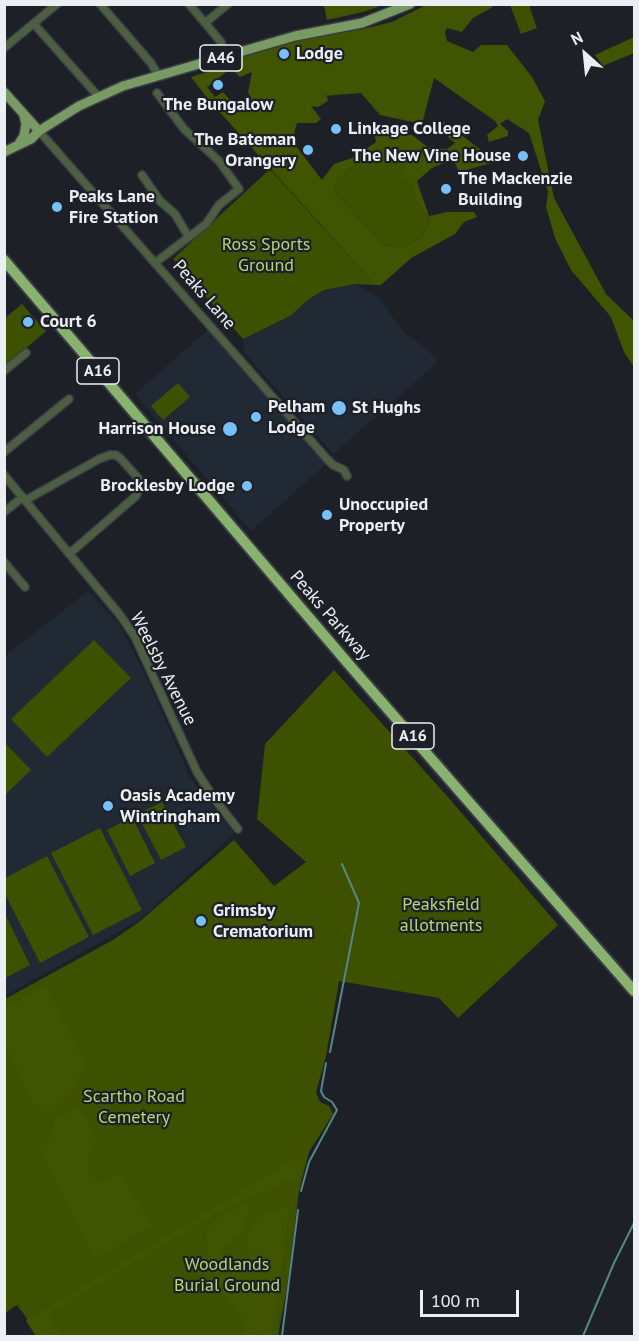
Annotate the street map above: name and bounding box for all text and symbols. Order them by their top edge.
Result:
north arrow [555,24,615,84]
text: N [568,27,586,49]
place label: Lodge [296,43,343,65]
road number: A46 [200,45,242,71]
marker: Lodge [277,47,291,61]
marker: The Bungalow [211,78,225,92]
place label: The Bungalow [163,94,273,116]
place label: Linkage College [348,118,471,140]
marker: Linkage College [329,122,343,136]
place label: The Bateman Orangery [194,129,296,172]
marker: The Bateman Orangery [301,143,315,157]
place label: The New Vine House [352,145,511,167]
marker: The New Vine House [516,149,530,163]
place label: The Mackenzie Building [458,168,573,210]
marker: The Mackenzie Building [439,182,453,196]
place label: Peaks Lane Fire Station [69,186,158,228]
marker: Peaks Lane Fire Station [50,200,64,214]
park label: Ross Sports Ground [222,234,310,276]
street label: Peaks Lane [168,256,240,334]
place label: Court 6 [40,311,97,333]
marker: Court 6 [21,315,35,329]
road number: A16 [77,358,119,384]
place label: Pelham Lodge [268,396,325,438]
place label: St Hughs [352,397,421,419]
marker: St Hughs [330,399,348,417]
marker: Pelham Lodge [249,410,263,424]
place label: Harrison House [98,418,216,440]
marker: Harrison House [221,420,239,438]
place label: Brocklesby Lodge [100,475,235,497]
marker: Brocklesby Lodge [240,479,254,493]
place label: Unoccupied Property [339,494,428,536]
marker: Unoccupied Property [320,508,334,522]
street label: Peaks Parkway [285,567,375,665]
street label: Weelsby Avenue [125,609,201,729]
road number: A16 [392,723,434,749]
place label: Oasis Academy Wintringham [120,785,235,828]
marker: Oasis Academy Wintringham [101,799,115,813]
park label: Peaksfield allotments [400,894,482,936]
place label: Grimsby Crematorium [213,900,313,942]
marker: Grimsby Crematorium [194,914,208,928]
park label: Scartho Road Cemetery [83,1086,185,1128]
park label: Woodlands Burial Ground [174,1254,280,1296]
scale bar [423,1278,522,1316]
text: 100 m [431,1289,480,1312]

